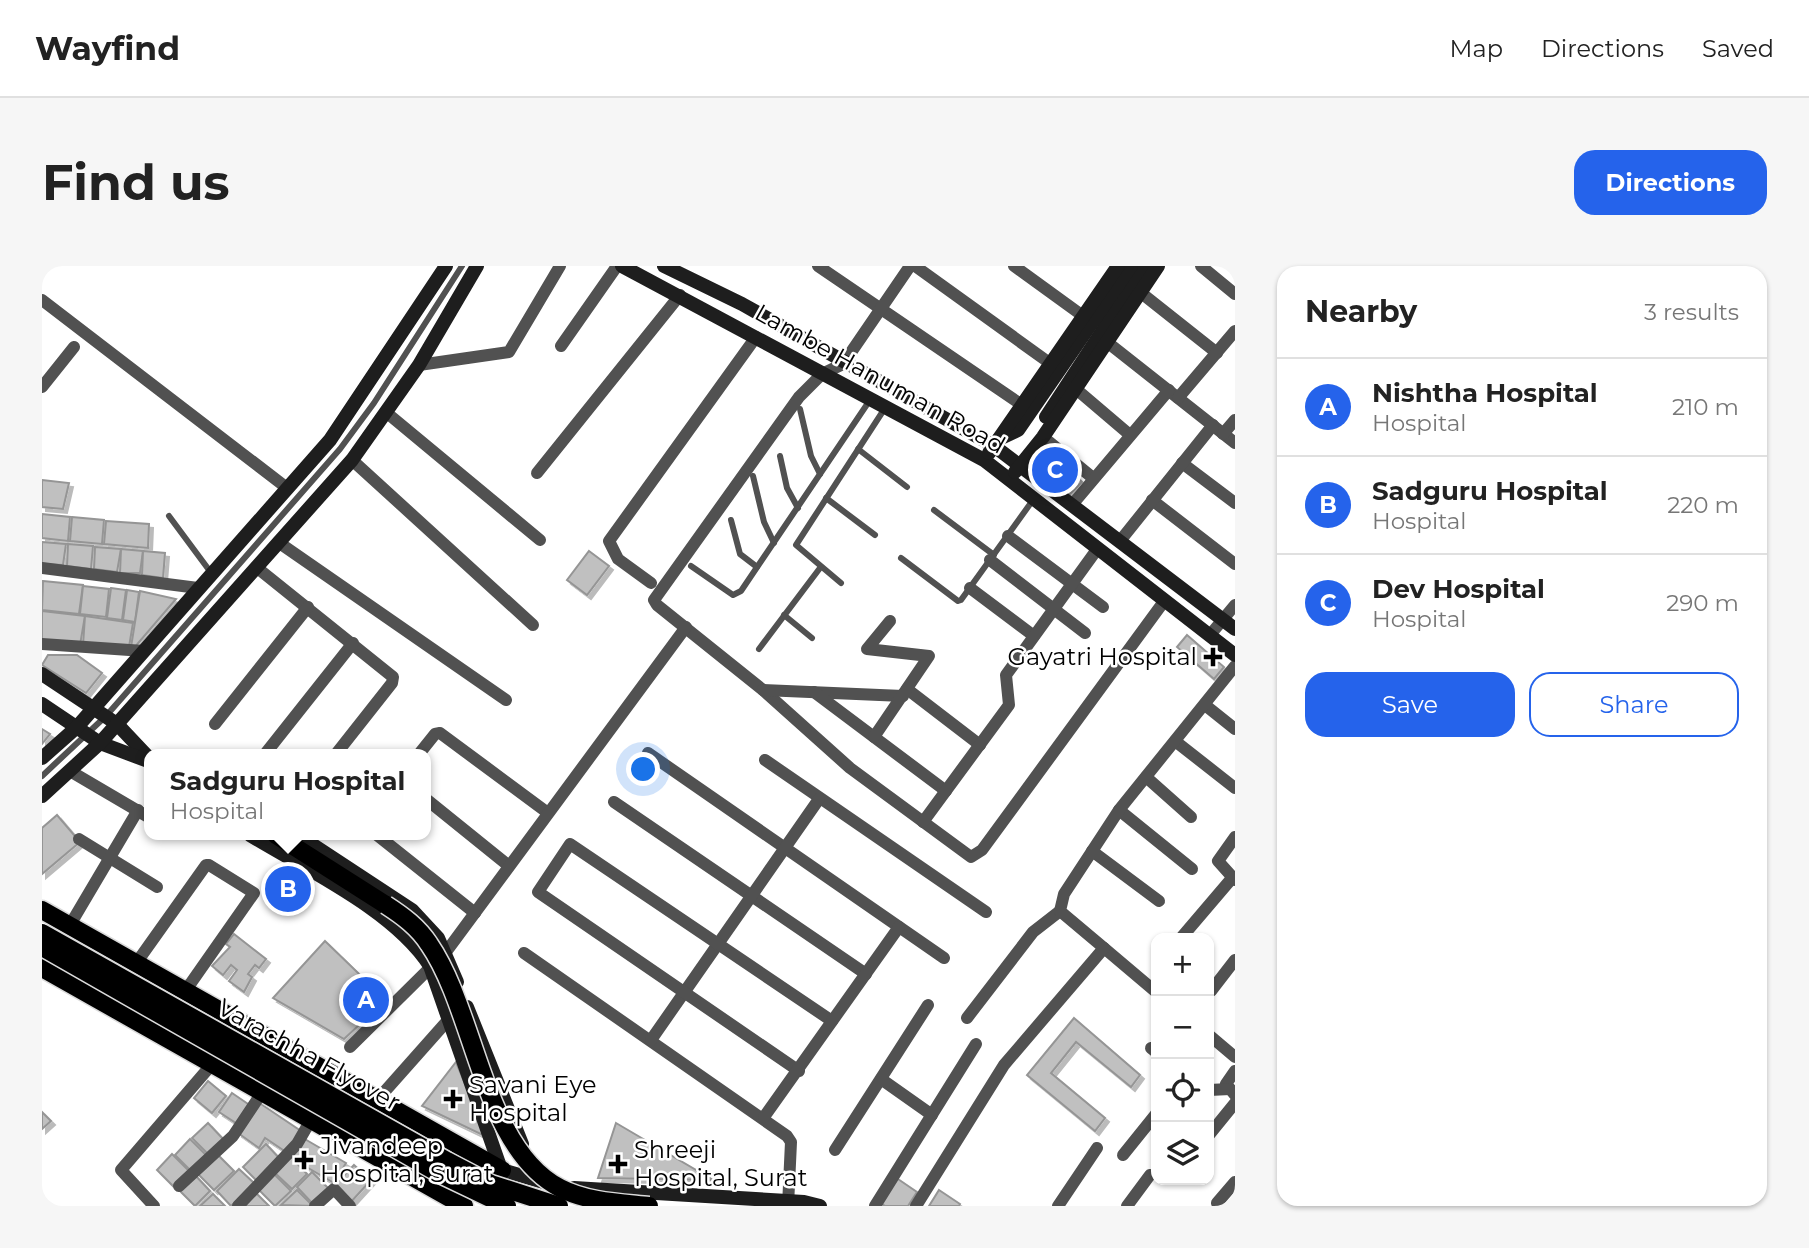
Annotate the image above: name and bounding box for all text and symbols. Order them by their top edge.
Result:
text: Wayfind [35,28,180,68]
text: Map [1450,34,1503,63]
text: Directions [1541,34,1664,63]
text: Saved [1702,34,1774,63]
button: Directions [1574,150,1767,215]
text: Find us [42,153,230,212]
text: Nearby [1305,293,1417,330]
street label: Lambe Hanuman Road [750,298,1010,460]
text: 3 results [1644,298,1739,326]
text: Nishtha Hospital [1372,377,1598,409]
text: A [1319,393,1337,421]
text: 210 m [1672,393,1739,421]
text: Hospital [1372,409,1467,437]
pin: C [1032,444,1078,496]
text: Sadguru Hospital [1372,475,1608,507]
text: B [1319,491,1337,519]
text: 220 m [1667,491,1739,519]
text: Hospital [1372,507,1467,535]
text: Dev Hospital [1372,573,1545,605]
text: C [1320,589,1336,617]
text: 290 m [1666,589,1739,617]
text: Hospital [1372,605,1467,633]
place label: Gayatri Hospital [1007,642,1197,671]
marker: Gayatri Hospital [1203,647,1223,667]
button: Save [1305,672,1515,737]
button: Share [1529,672,1739,737]
popup [144,749,431,840]
your location [626,752,660,786]
text: Sadguru Hospital [170,765,405,797]
text: Hospital [170,797,264,825]
pin: B [265,863,311,915]
map controls [1151,933,1214,1185]
button: + [1151,933,1214,996]
pin: A [343,974,389,1026]
street label: Varachha Flyover [213,992,406,1117]
button: − [1151,996,1214,1059]
button: locate [1151,1059,1214,1122]
place label: Savani Eye Hospital [469,1070,597,1127]
marker: Savani Eye Hospital [443,1089,463,1109]
button: layers [1151,1122,1214,1185]
place label: Jivandeep Hospital, Surat [319,1131,494,1188]
place label: Shreeji Hospital, Surat [634,1135,808,1192]
marker: Jivandeep Hospital, Surat [294,1150,314,1170]
marker: Shreeji Hospital, Surat [608,1154,628,1174]

